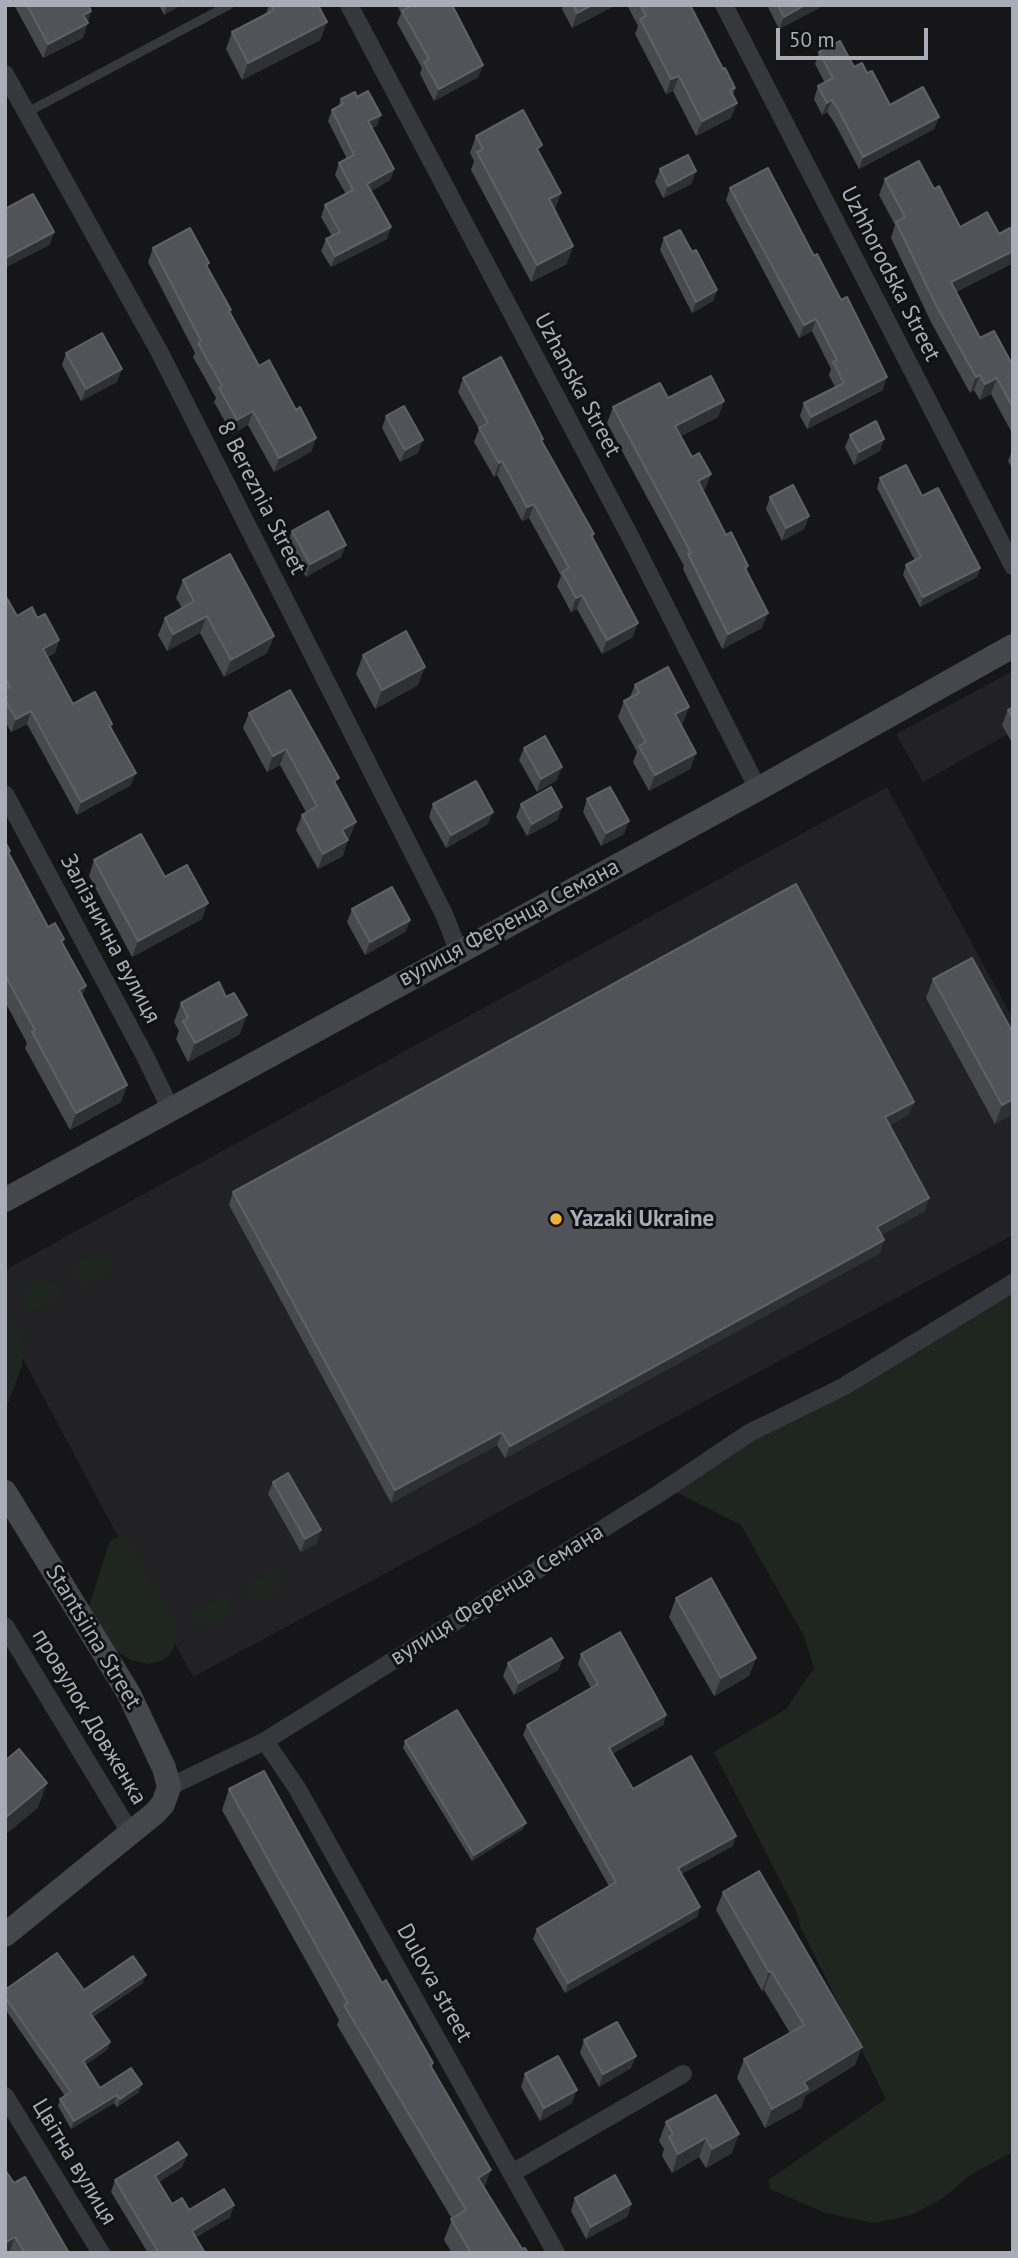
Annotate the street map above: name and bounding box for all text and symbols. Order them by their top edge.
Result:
scale bar [780,14,932,58]
text: 50 m [789,26,835,53]
street label: Uzhhorodska Street [834,182,946,366]
street label: Uzhanska Street [528,308,626,462]
street label: 8 Bereznia Street [210,417,312,579]
street label: Залізнична вулиця [54,850,166,1028]
street label: вулиця Ференца Семана [394,853,624,993]
place label: Yazaki Ukraine [570,1205,714,1233]
marker: Yazaki Ukraine [548,1211,564,1227]
street label: вулиця Ференца Семана [385,1518,609,1672]
street label: Stantsiina Street [39,1560,147,1714]
street label: провулок Довженка [26,1624,152,1810]
street label: Dulova street [390,1919,478,2047]
street label: Цвітна вулиця [26,2094,122,2230]

